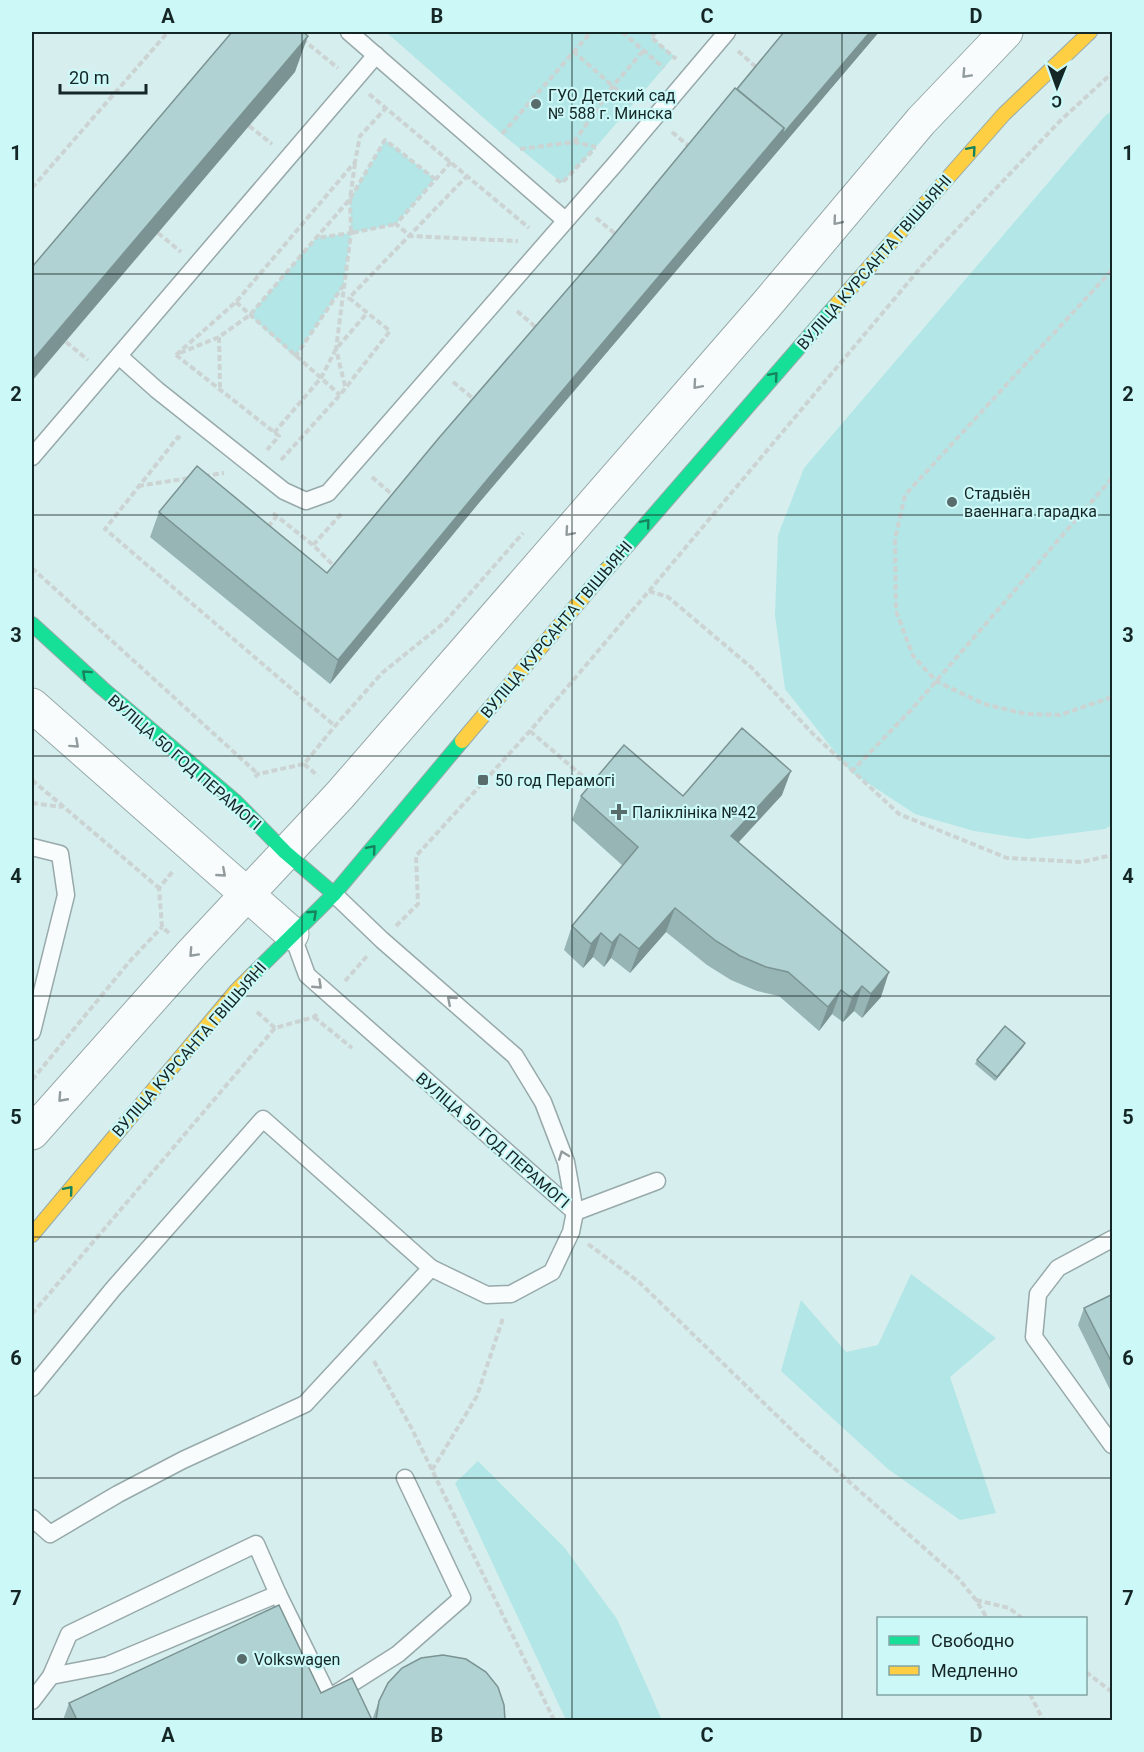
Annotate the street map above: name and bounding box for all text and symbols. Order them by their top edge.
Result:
text: A [161,4,175,28]
text: B [431,4,443,28]
text: C [700,4,714,28]
text: D [970,4,983,28]
scale bar [60,57,146,95]
north arrow [1027,57,1087,117]
text: 20 m [69,67,109,88]
one-way arrow [962,67,973,78]
place label: ГУО Детский сад № 588 г. Минска [548,86,676,123]
text: С [1051,92,1062,111]
marker: ГУО Детский сад № 588 г. Минска [529,97,543,111]
text: 1 [10,141,22,165]
text: 1 [1122,141,1134,165]
one-way arrow [965,146,976,157]
street label: ВУЛІЦА КУРСАНТА ГВІШЫЯНІ [793,171,955,354]
one-way arrow [833,214,844,225]
one-way arrow [767,372,778,383]
one-way arrow [693,378,704,389]
text: 2 [10,382,22,406]
text: 2 [1122,382,1134,406]
place label: Стадыён ваеннага гарадка [964,484,1097,521]
marker: Стадыён ваеннага гарадка [945,495,959,509]
one-way arrow [639,519,650,530]
one-way arrow [565,525,576,536]
street label: ВУЛІЦА КУРСАНТА ГВІШЫЯНІ [477,537,636,722]
text: 3 [10,623,22,647]
text: 3 [1122,623,1134,647]
one-way arrow [82,670,93,681]
street label: ВУЛІЦА 50 ГОД ПЕРАМОГІ [104,691,265,834]
one-way arrow [68,737,79,748]
place label: 50 год Перамогі [495,771,615,790]
marker: 50 год Перамогі [476,773,490,787]
marker: Паліклініка №42 [610,803,628,821]
place label: Паліклініка №42 [632,803,756,822]
one-way arrow [365,845,376,856]
text: 4 [10,864,22,888]
text: 4 [1122,864,1134,888]
one-way arrow [215,866,225,877]
one-way arrow [306,910,317,921]
one-way arrow [189,946,200,957]
street label: ВУЛІЦА КУРСАНТА ГВІШЫЯНІ [108,958,270,1141]
one-way arrow [311,978,321,989]
one-way arrow [447,996,458,1007]
street label: ВУЛІЦА 50 ГОД ПЕРАМОГІ [412,1069,573,1212]
one-way arrow [59,1091,70,1102]
text: 5 [10,1105,22,1129]
text: 5 [1122,1105,1134,1129]
one-way arrow [557,1150,570,1161]
one-way arrow [62,1186,73,1197]
text: 6 [10,1346,22,1370]
text: 6 [1122,1346,1134,1370]
text: 7 [10,1586,22,1610]
text: 7 [1122,1586,1134,1610]
legend [877,1617,1087,1695]
text: Свободно [931,1630,1014,1651]
place label: Volkswagen [254,1650,340,1669]
marker: Volkswagen [235,1652,249,1666]
text: Медленно [931,1660,1018,1681]
text: A [161,1723,175,1747]
text: B [431,1723,443,1747]
text: C [700,1723,714,1747]
text: D [970,1723,983,1747]

